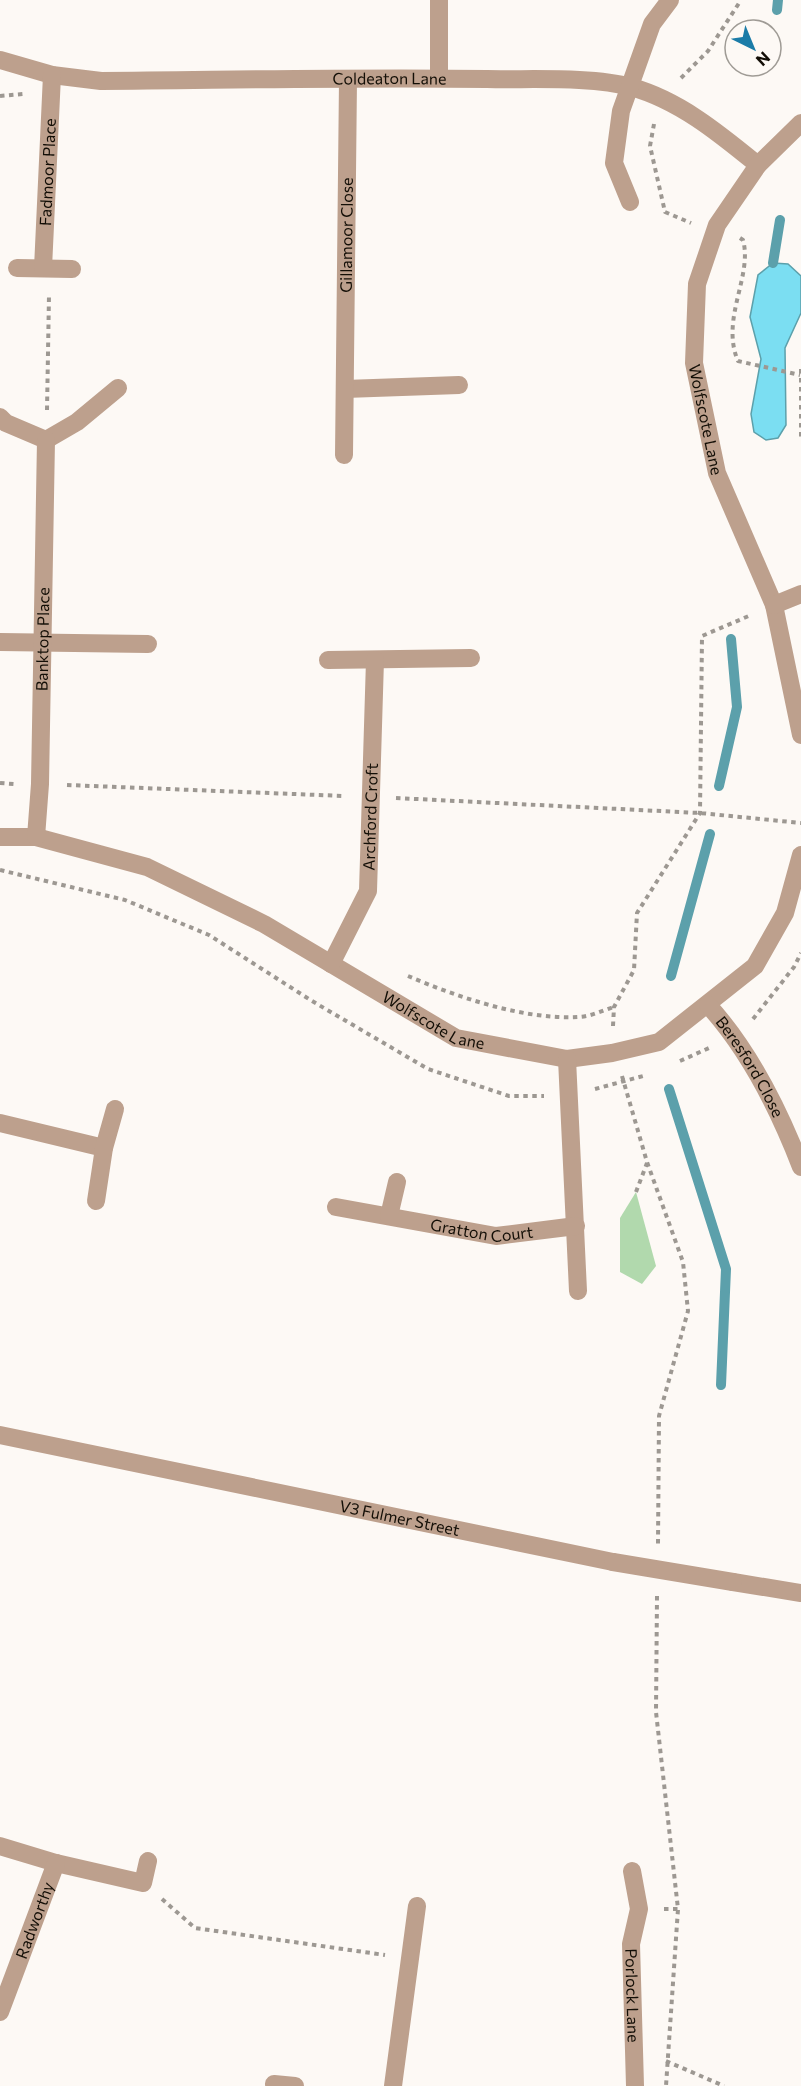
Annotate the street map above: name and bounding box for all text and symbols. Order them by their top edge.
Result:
north arrow [723,18,783,78]
text: N [753,48,774,70]
street label: Coldeaton Lane [332,68,447,88]
street label: Fadmoor Place [35,118,59,226]
street label: Gillamoor Close [336,177,356,293]
street label: Wolfscote Lane [685,362,727,477]
street label: Banktop Place [32,587,52,691]
street label: Archford Croft [359,762,381,871]
street label: Wolfscote Lane [379,987,486,1052]
street label: Beresford Close [712,1012,788,1120]
street label: Gratton Court [429,1214,534,1246]
street label: V3 Fulmer Street [338,1496,462,1539]
street label: Radworthy [11,1879,57,1961]
street label: Porlock Lane [622,1948,644,2043]

